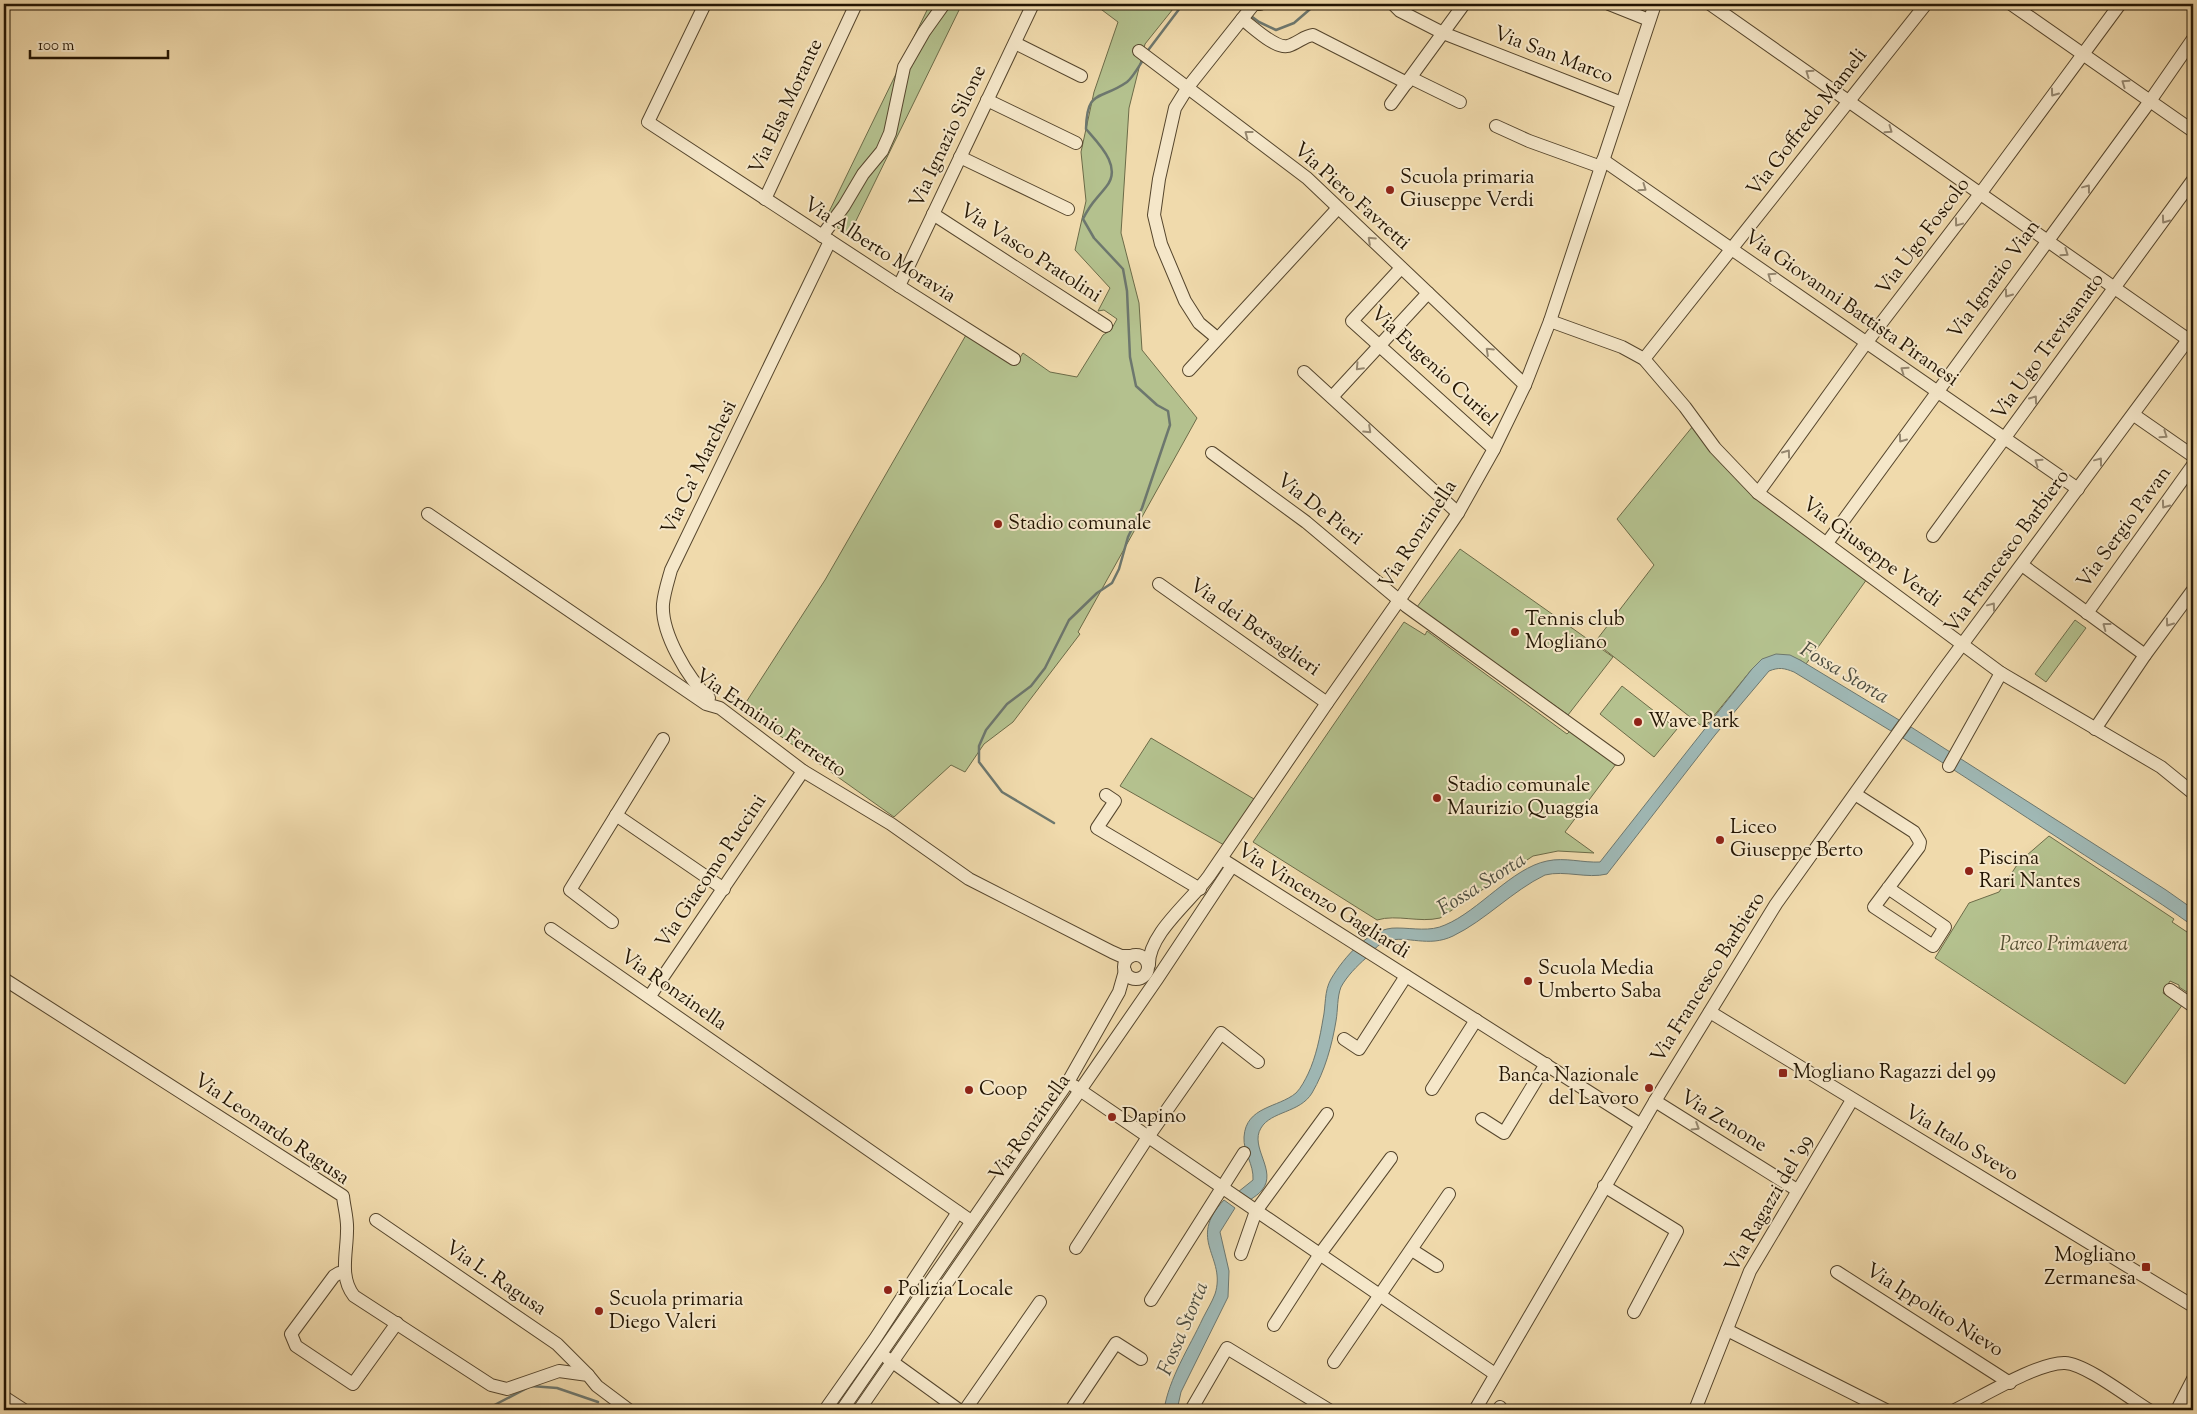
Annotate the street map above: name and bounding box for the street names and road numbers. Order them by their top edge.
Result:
street label: Via San Marco [1489,20,1617,92]
street label: Via Elsa Morante [743,34,831,180]
street label: Via Goffredo Mameli [1741,42,1875,203]
street label: Via Ignazio Silone [903,61,995,213]
street label: Via Piero Favretti [1286,136,1416,258]
street label: Via Ugo Foscolo [1870,172,1978,302]
street label: Via Alberto Moravia [797,191,961,311]
street label: Via Vasco Pratolini [953,197,1107,311]
street label: Via Ignazio Vian [1942,214,2048,346]
street label: Via Giovanni Battista Piranesi [1738,224,1965,395]
street label: Via Ugo Trevisanato [1986,267,2112,427]
street label: Via Eugenio Curiel [1363,300,1503,434]
street label: Via Ca' Marchesi [655,395,745,540]
street label: Via Sergio Pavan [2071,461,2179,595]
street label: Via Francesco Barbiero [1938,464,2078,640]
street label: Via De Pieri [1270,467,1369,553]
street label: Via Ronzinella [1373,475,1465,595]
street label: Via Giuseppe Verdi [1795,491,1947,615]
street label: Via dei Bersaglieri [1183,572,1326,684]
street label: Via Erminio Ferretto [688,662,852,786]
street label: Via Giacomo Puccini [650,789,775,955]
street label: Via Vincenzo Gagliardi [1231,837,1415,967]
street label: Via Francesco Barbiero [1645,887,1773,1069]
street label: Via Ronzinella [613,943,733,1039]
street label: Via Leonardo Ragusa [187,1067,355,1193]
street label: Via Ronzinella [983,1068,1079,1188]
street label: Via Zenone [1674,1084,1772,1160]
street label: Via Italo Svevo [1898,1098,2024,1190]
street label: Via Ragazzi del '99 [1719,1130,1821,1278]
street label: Via L. Ragusa [438,1234,552,1324]
street label: Via Ippolito Nievo [1859,1257,2009,1365]

